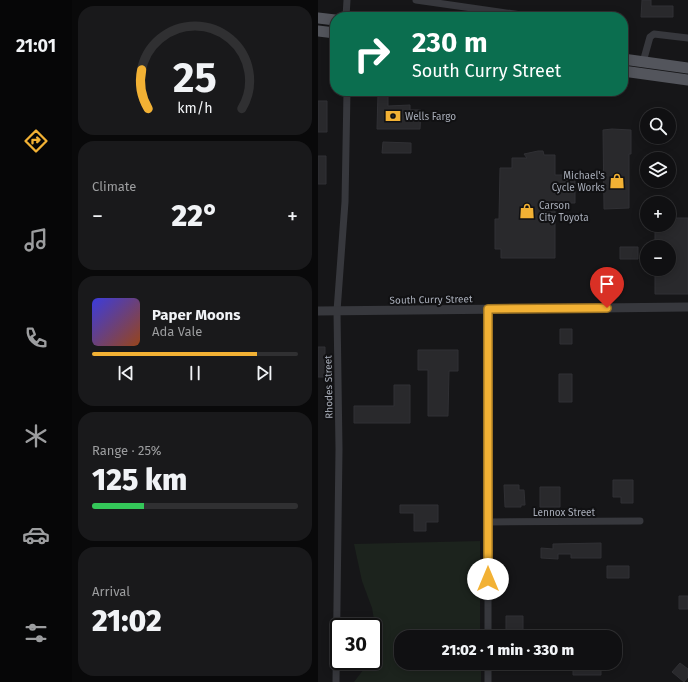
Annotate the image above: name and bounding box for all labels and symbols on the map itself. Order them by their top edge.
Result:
bank icon: Wells Fargo [384,107,402,125]
place label: Wells Fargo [405,111,456,123]
place label: Michael's Cycle Works [552,170,605,194]
shop icon: Michael's Cycle Works [608,172,626,190]
place label: Carson City Toyota [539,200,589,224]
shop icon: Carson City Toyota [518,202,536,220]
pin [590,267,624,308]
street label: South Curry Street [389,293,473,307]
street label: Rhodes Street [322,355,336,419]
street label: Lennox Street [533,507,596,519]
position arrow [467,558,509,600]
speed limit sign: 30 [330,618,382,670]

